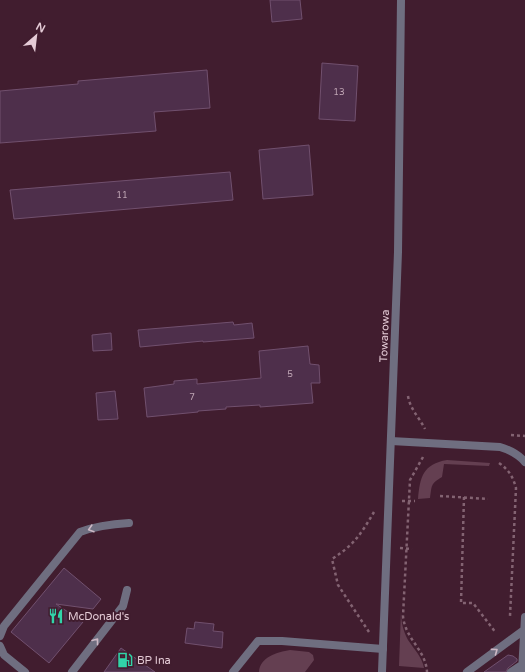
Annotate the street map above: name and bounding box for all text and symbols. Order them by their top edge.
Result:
north arrow [16,16,56,56]
text: N [34,20,47,35]
house number: 13 [333,87,345,98]
house number: 11 [116,190,128,201]
street label: Towarowa [377,309,392,363]
house number: 5 [287,369,293,380]
house number: 7 [189,392,195,403]
one-way arrow [87,524,94,533]
restaurant icon: McDonald's [47,607,65,625]
place label: McDonald's [68,610,129,623]
one-way arrow [91,639,98,646]
one-way arrow [491,649,498,656]
fuel station icon: BP Ina [116,651,134,669]
place label: BP Ina [137,654,171,667]

